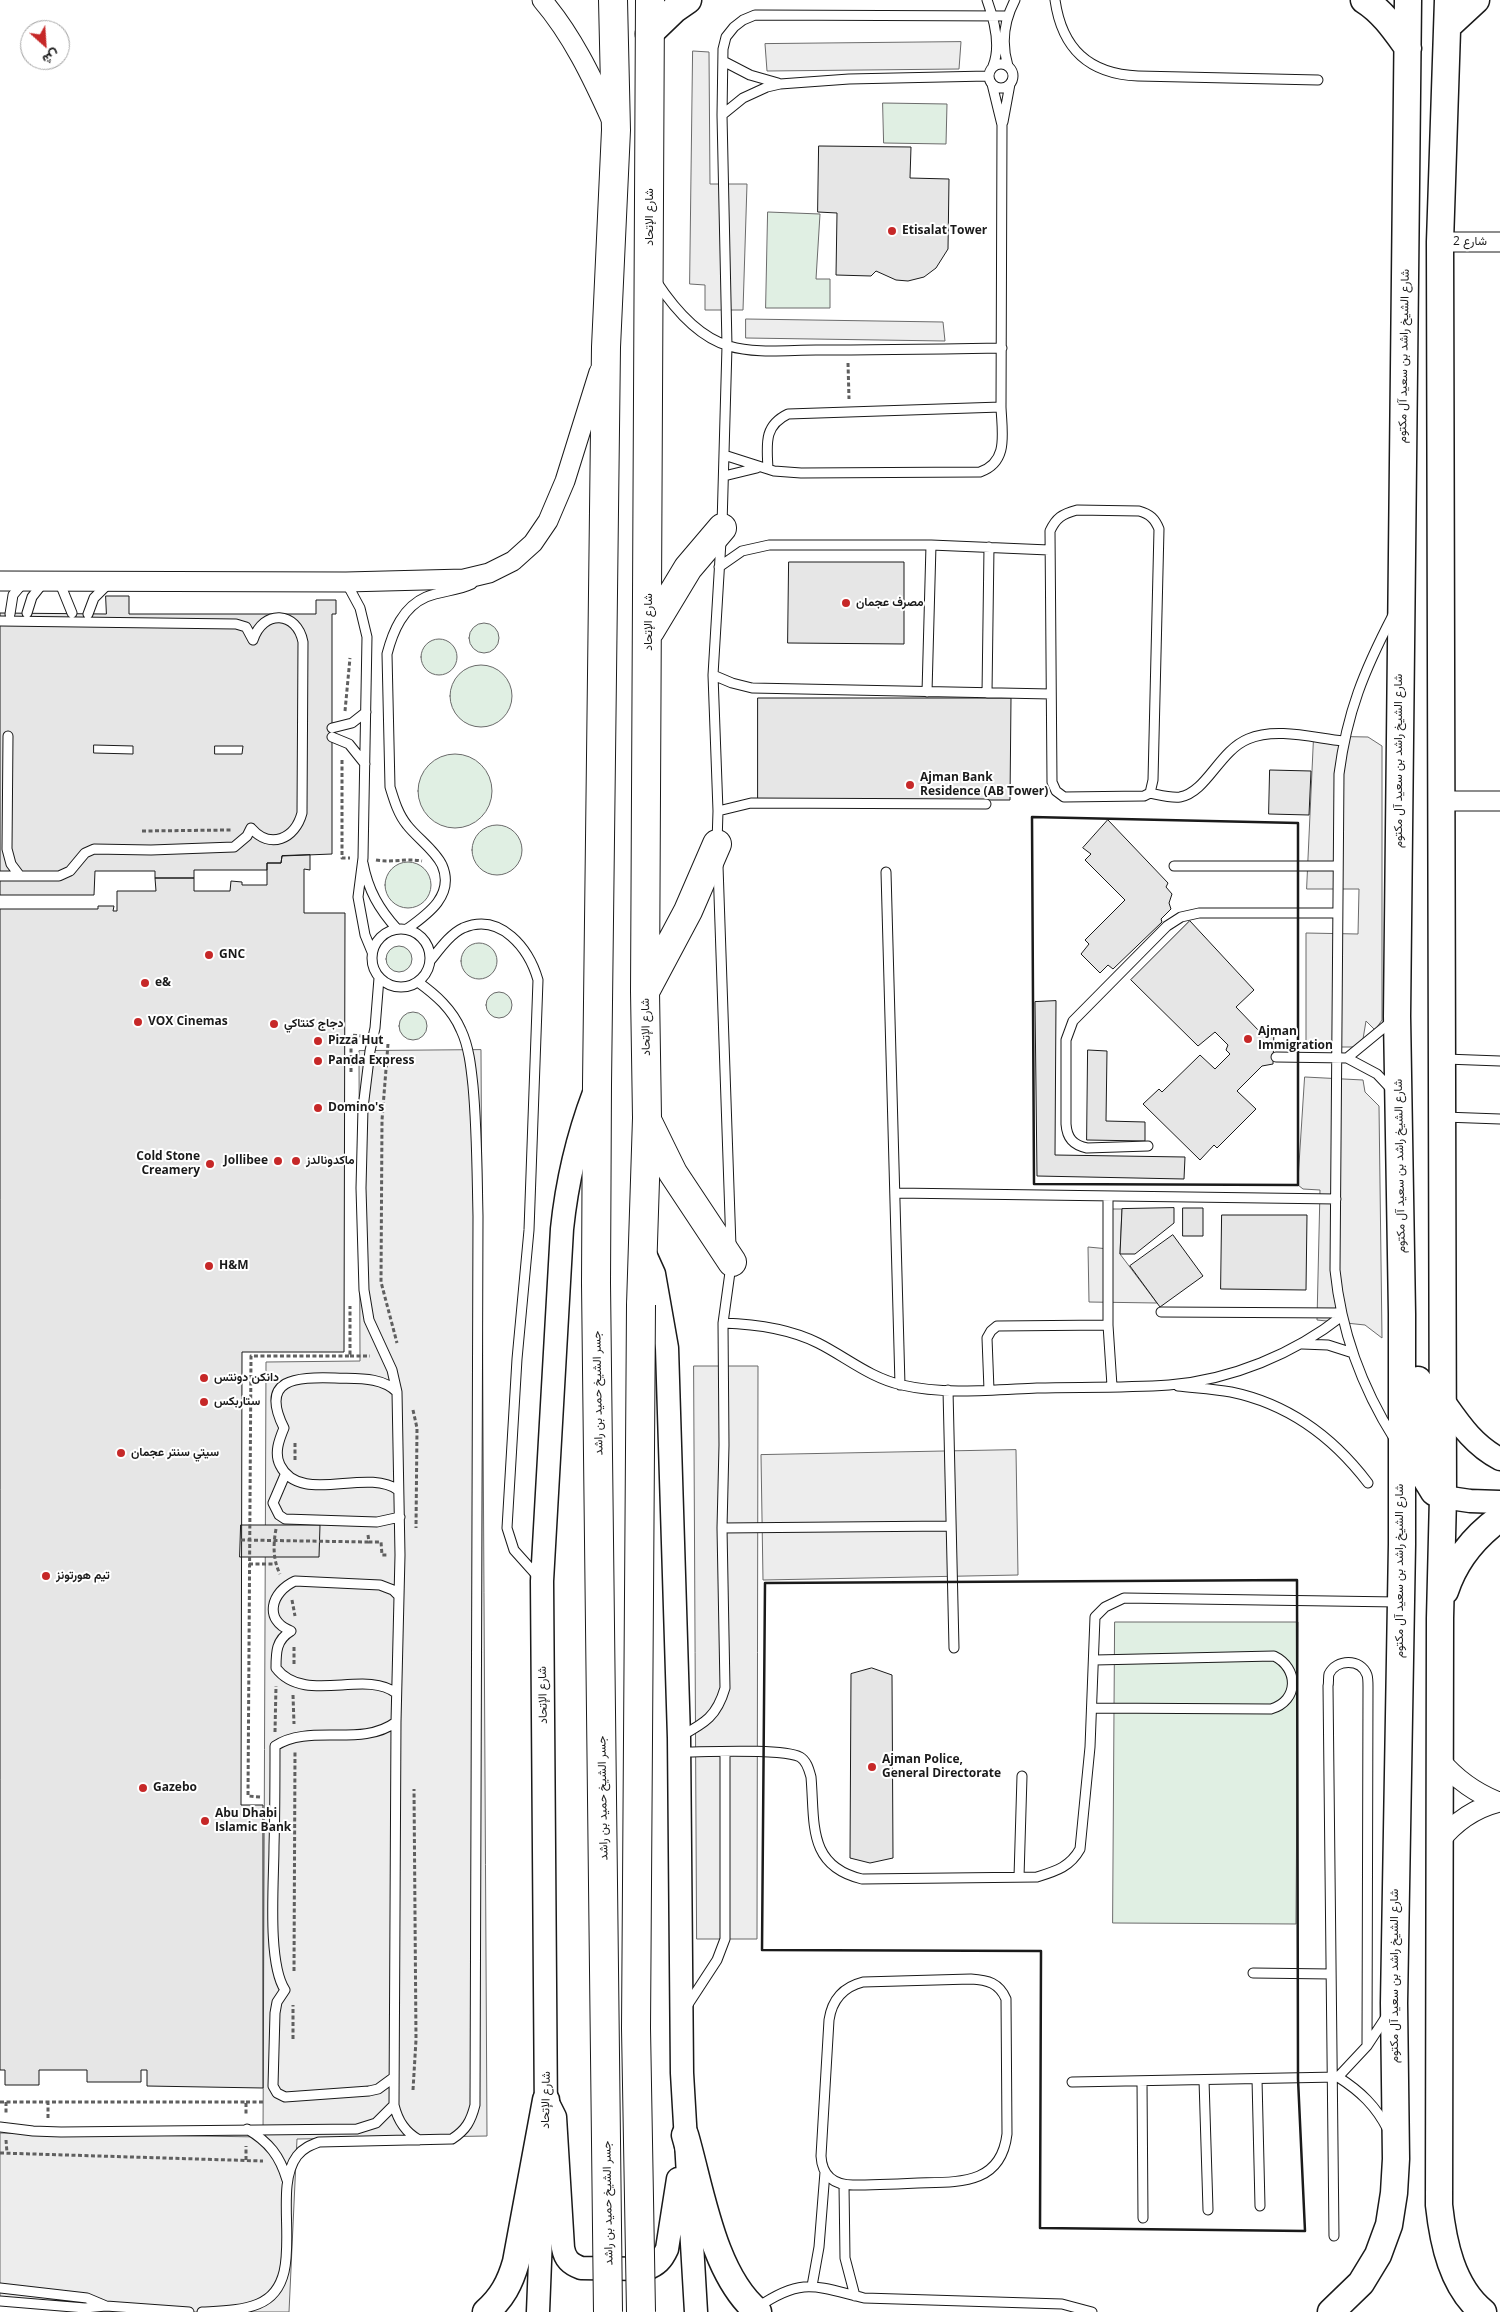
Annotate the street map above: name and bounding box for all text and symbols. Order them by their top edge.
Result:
north arrow [20,20,70,70]
text: ش [40,46,63,70]
street label: شارع الإتحاد [643,188,657,246]
place label: Etisalat Tower [902,224,987,238]
marker: Etisalat Tower [886,225,898,237]
street label: شارع 2 [1453,235,1487,249]
street label: شارع الشيخ راشد بن سعيد آل مكتوم [1395,269,1413,443]
street label: شارع الإتحاد [642,593,656,651]
place label: مصرف عجمان [856,596,924,610]
marker: مصرف عجمان [840,597,852,609]
street label: شارع الشيخ راشد بن سعيد آل مكتوم [1392,674,1406,848]
place label: Ajman Bank Residence (AB Tower) [920,771,1048,799]
marker: Ajman Bank Residence (AB Tower) [904,779,916,791]
place label: GNC [219,948,245,962]
marker: GNC [203,949,215,961]
place label: e& [155,976,171,990]
marker: e& [139,977,151,989]
street label: شارع الإتحاد [638,998,654,1056]
place label: VOX Cinemas [148,1015,228,1029]
marker: VOX Cinemas [132,1016,144,1028]
place label: دجاج كنتاكي [284,1017,344,1031]
marker: دجاج كنتاكي [268,1018,280,1030]
place label: Ajman Immigration [1258,1025,1333,1053]
marker: Ajman Immigration [1242,1033,1254,1045]
place label: Pizza Hut [328,1034,384,1048]
marker: Pizza Hut [312,1035,324,1047]
place label: Panda Express [328,1054,414,1068]
marker: Panda Express [312,1055,324,1067]
street label: شارع الشيخ راشد بن سعيد آل مكتوم [1391,1079,1409,1253]
place label: Domino's [328,1101,384,1115]
marker: Domino's [312,1102,324,1114]
place label: Cold Stone Creamery [136,1150,200,1178]
place label: Jollibee [224,1154,268,1168]
place label: ماكدونالدز [306,1154,355,1168]
marker: Jollibee [272,1155,284,1167]
marker: ماكدونالدز [290,1155,302,1167]
marker: Cold Stone Creamery [204,1158,216,1170]
place label: H&M [219,1259,248,1273]
marker: H&M [203,1260,215,1272]
street label: جسر الشيخ حميد بن راشد [590,1331,606,1455]
place label: دانكن دونتس [214,1371,279,1385]
marker: دانكن دونتس [198,1372,210,1384]
place label: ستاربكس [214,1395,260,1409]
marker: ستاربكس [198,1396,210,1408]
place label: سيتي سنتر عجمان [131,1446,219,1460]
marker: سيتي سنتر عجمان [115,1447,127,1459]
street label: شارع الشيخ راشد بن سعيد آل مكتوم [1393,1484,1407,1658]
place label: تيم هورتونز [56,1569,110,1583]
marker: تيم هورتونز [40,1570,52,1582]
street label: شارع الإتحاد [535,1666,551,1724]
street label: جسر الشيخ حميد بن راشد [595,1736,611,1860]
place label: Ajman Police, General Directorate [882,1753,1001,1781]
marker: Ajman Police, General Directorate [866,1761,878,1773]
place label: Gazebo [153,1781,197,1795]
marker: Gazebo [137,1782,149,1794]
place label: Abu Dhabi Islamic Bank [215,1807,291,1835]
marker: Abu Dhabi Islamic Bank [199,1815,211,1827]
street label: شارع الشيخ راشد بن سعيد آل مكتوم [1388,1889,1402,2063]
street label: شارع الإتحاد [538,2071,554,2129]
street label: جسر الشيخ حميد بن راشد [600,2141,616,2265]

